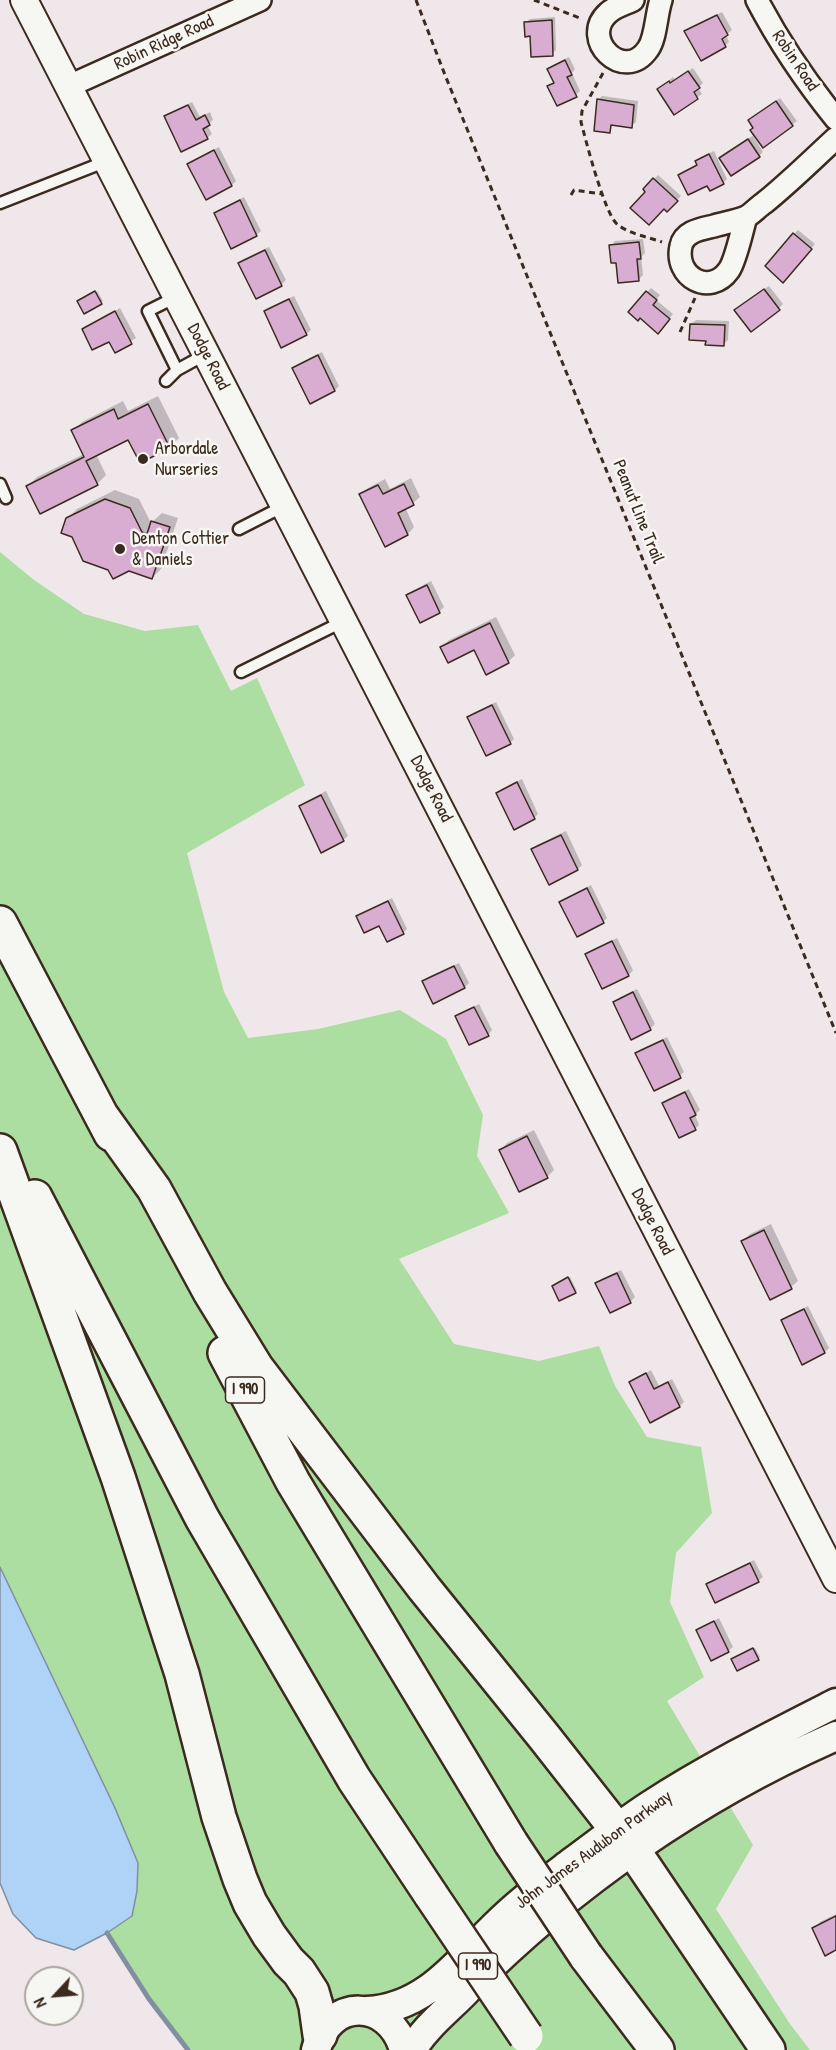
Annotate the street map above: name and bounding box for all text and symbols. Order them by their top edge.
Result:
street label: Robin Ridge Road [111,11,217,75]
street label: Robin Road [767,27,823,95]
street label: Dodge Road [182,320,234,394]
place label: Arbordale Nurseries [155,438,218,480]
marker: Arbordale Nurseries [136,452,150,466]
street label: Peanut Line Trail [607,457,669,567]
place label: Denton Cottier & Daniels [132,528,229,570]
marker: Denton Cottier & Daniels [113,542,127,556]
street label: Dodge Road [405,752,457,826]
street label: Dodge Road [626,1185,678,1259]
road number: I 990 [226,1377,264,1403]
street label: John James Audubon Parkway [512,1786,676,1914]
road number: I 990 [458,1953,498,1979]
north arrow [24,1966,84,2026]
text: N [28,1994,51,2012]

